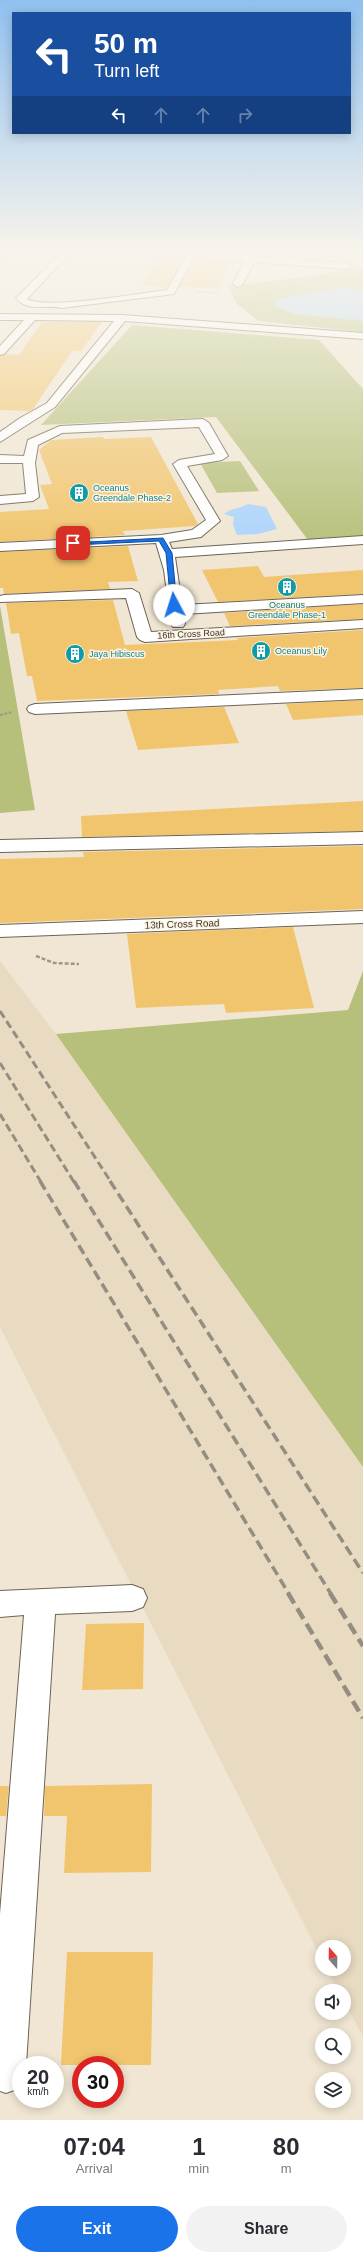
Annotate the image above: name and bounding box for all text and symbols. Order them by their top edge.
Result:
icon: left [28,28,80,80]
text: 50 m [94,28,158,59]
text: Turn left [94,61,159,81]
icon: left [108,104,130,126]
icon: ahead [150,104,172,126]
icon: ahead [192,104,214,126]
icon: right [234,104,256,126]
building icon: Oceanus Greendale Phase-2 [68,482,90,504]
place label: Oceanus Greendale Phase-2 [93,483,171,503]
pin [56,526,90,560]
icon: arrive [62,532,84,554]
building icon: Oceanus Greendale Phase-1 [276,576,298,598]
position arrow [153,584,195,626]
place label: Oceanus Greendale Phase-1 [248,600,326,620]
street label: 16th Cross Road [157,627,225,641]
building icon: Oceanus Lily [250,640,272,662]
building icon: Jaya Hibiscus [64,643,86,665]
place label: Oceanus Lily [275,646,328,656]
place label: Jaya Hibiscus [89,649,145,659]
street label: 13th Cross Road [144,917,220,931]
north arrow [315,1940,351,1976]
map controls [315,1940,351,2108]
button: sound [315,1984,351,2020]
button: search [315,2028,351,2064]
speed limit sign: 30 [72,2056,124,2108]
text: 20 [27,2066,49,2088]
button: layers [315,2072,351,2108]
text: km/h [27,2086,49,2097]
text: 07:04 [63,2133,125,2160]
text: 1 [192,2133,206,2160]
text: 80 [273,2133,300,2160]
text: Arrival [76,2161,113,2176]
text: min [188,2161,209,2176]
text: m [281,2161,292,2176]
button: Exit [16,2206,178,2252]
button: Share [186,2206,347,2252]

